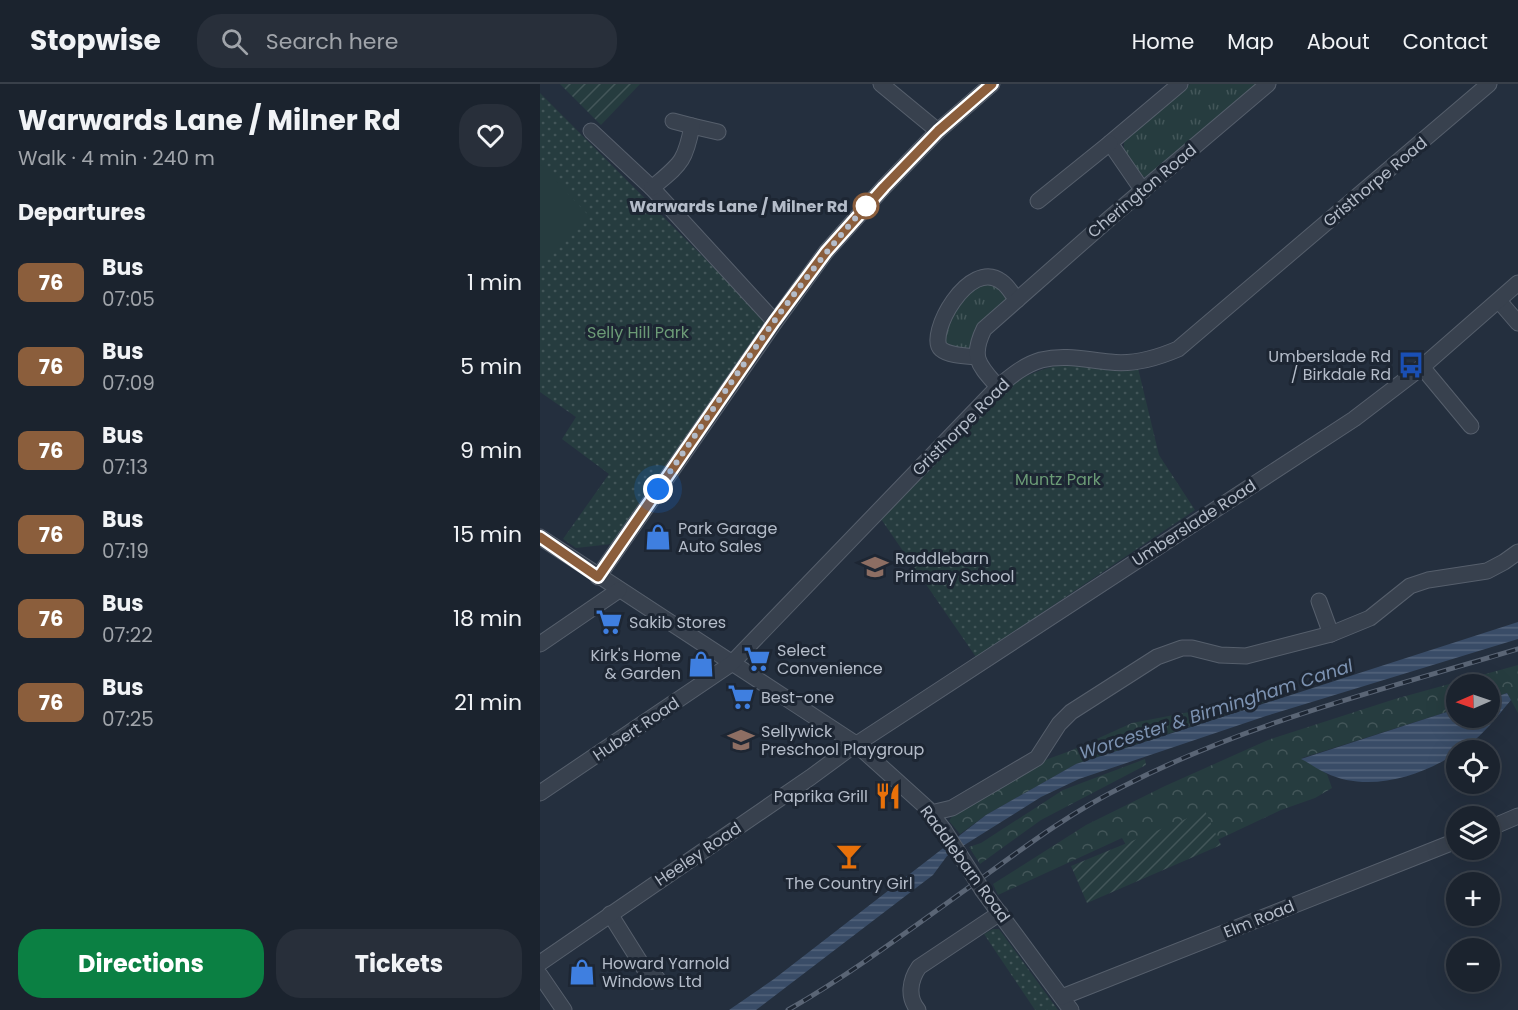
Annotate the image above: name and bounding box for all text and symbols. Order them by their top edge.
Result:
search box [197,14,617,68]
text: Stopwise [30,21,161,60]
icon: search [218,25,251,58]
text: Search here [266,26,398,57]
text: Home [1132,27,1194,56]
text: Map [1227,27,1274,56]
text: About [1307,27,1370,56]
text: Contact [1403,27,1488,56]
text: Warwards Lane / Milner Rd [18,101,401,140]
button: heart [459,104,522,167]
street label: Gristhorpe Road [1318,132,1432,232]
street label: Cherington Road [1083,139,1201,243]
text: Walk · 4 min · 240 m [18,144,215,172]
marker: Warwards Lane / Milner Rd [853,193,879,219]
place label: Warwards Lane / Milner Rd [629,195,848,218]
text: Departures [18,197,146,228]
text: Bus [102,252,144,283]
text: 1 min [467,267,522,298]
text: 76 [39,268,63,297]
text: 07:05 [102,285,155,313]
park label: Selly Hill Park [587,321,690,344]
text: Bus [102,336,144,367]
place label: Umberslade Rd / Birkdale Rd [1268,345,1391,386]
bus stop icon: Umberslade Rd / Birkdale Rd [1396,350,1426,380]
text: 5 min [460,351,522,382]
text: 76 [39,352,63,381]
text: 07:09 [102,369,155,397]
street label: Gristhorpe Road [907,373,1015,481]
text: Bus [102,420,144,451]
text: 9 min [460,435,522,466]
text: 76 [39,436,63,465]
text: 07:13 [102,453,148,481]
park label: Muntz Park [1015,468,1102,491]
your location [643,474,673,504]
street label: Umberslade Road [1127,474,1261,572]
text: Bus [102,504,144,535]
place label: Park Garage Auto Sales [678,517,777,558]
text: 15 min [453,519,522,550]
text: 76 [39,520,63,549]
shop icon: Park Garage Auto Sales [643,522,673,552]
text: 07:19 [102,537,149,565]
place label: Raddlebarn Primary School [895,547,1014,588]
school or university icon: Raddlebarn Primary School [860,552,890,582]
text: Bus [102,588,144,619]
text: 18 min [453,603,522,634]
text: 76 [39,604,63,633]
supermarket icon: Sakib Stores [594,607,624,637]
place label: Sakib Stores [629,611,726,634]
text: 07:22 [102,621,153,649]
place label: Select Convenience [777,639,883,680]
place label: Kirk's Home & Garden [590,644,681,685]
supermarket icon: Select Convenience [742,644,772,674]
shop icon: Kirk's Home & Garden [686,649,716,679]
water label: Worcester & Birmingham Canal [1076,653,1357,765]
text: Bus [102,672,144,703]
north arrow [1446,674,1500,728]
map controls [1446,674,1500,992]
supermarket icon: Best-one [726,682,756,712]
place label: Best-one [761,686,834,709]
text: 21 min [454,687,522,718]
text: 76 [39,688,63,717]
street label: Hubert Road [588,692,684,766]
text: 07:25 [102,705,154,733]
place label: Sellywick Preschool Playgroup [761,720,924,761]
school or university icon: Sellywick Preschool Playgroup [726,725,756,755]
button: locate [1446,740,1500,794]
restaurant icon: Paprika Grill [873,781,903,811]
place label: Paprika Grill [774,785,868,808]
street label: Raddlebarn Road [915,801,1015,927]
button: layers [1446,806,1500,860]
street label: Heeley Road [650,817,746,891]
bar icon: The Country Girl [834,841,864,871]
place label: The Country Girl [785,872,913,895]
button: + [1446,872,1500,926]
street label: Elm Road [1220,894,1298,944]
button: Directions [18,929,264,998]
button: Tickets [276,929,522,998]
button: − [1446,938,1500,992]
place label: Howard Yarnold Windows Ltd [602,952,730,993]
shop icon: Howard Yarnold Windows Ltd [567,957,597,987]

